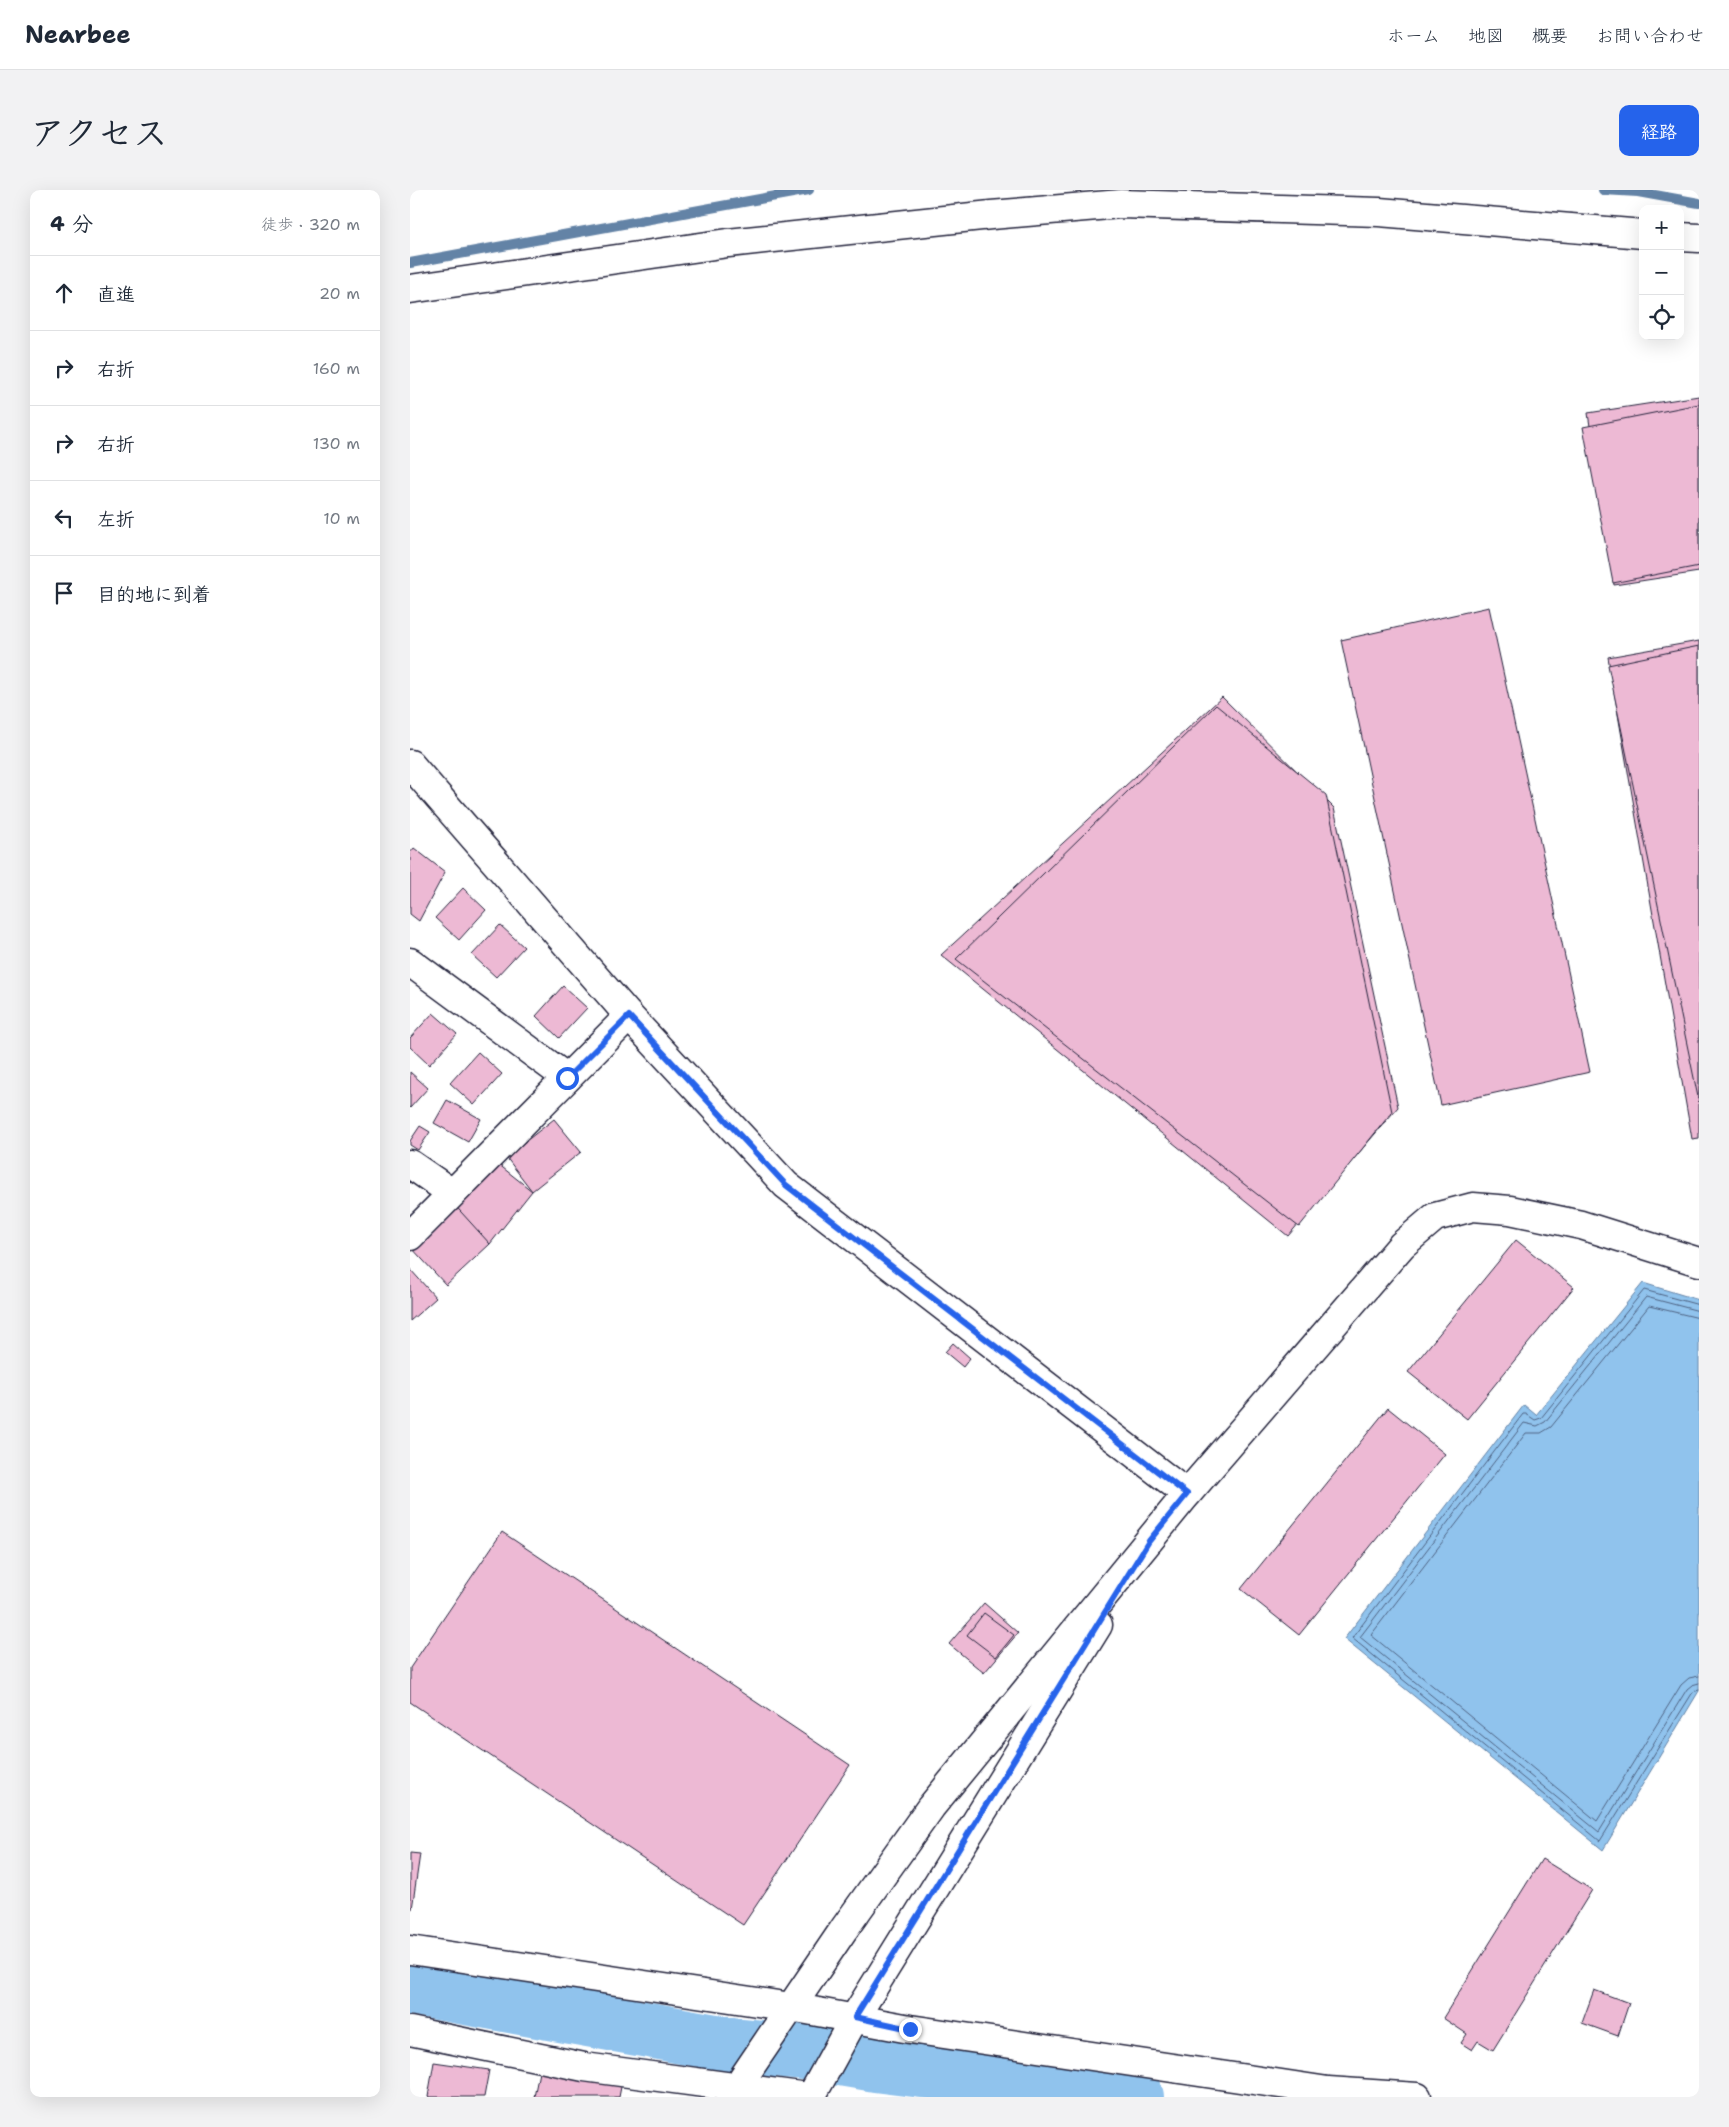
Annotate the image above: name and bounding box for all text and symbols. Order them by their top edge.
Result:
text: Nearbee [25,19,131,51]
text: ホーム [1387,24,1440,48]
text: 地図 [1468,24,1504,48]
text: 概要 [1532,24,1568,48]
text: お問い合わせ [1596,24,1704,48]
button: 経路 [1619,105,1699,156]
text: アクセス [30,109,168,156]
map controls [1639,205,1684,340]
button: + [1639,205,1684,250]
text: 4 分 [50,210,93,238]
text: 徒歩 · 320 m [261,214,360,235]
button: − [1639,250,1684,295]
icon: ahead [50,279,78,307]
text: 直進 [97,282,135,307]
text: 20 m [319,283,360,304]
button: locate [1639,295,1684,340]
icon: right [50,354,78,382]
text: 右折 [97,357,135,382]
text: 160 m [313,358,360,379]
icon: right [50,429,78,457]
text: 右折 [97,432,135,457]
text: 130 m [313,433,360,454]
icon: left [50,504,78,532]
text: 左折 [97,507,135,532]
text: 10 m [323,508,360,529]
icon: arrive [50,579,78,607]
text: 目的地に到着 [97,582,211,607]
route start [556,1067,579,1090]
route end [899,2018,922,2041]

